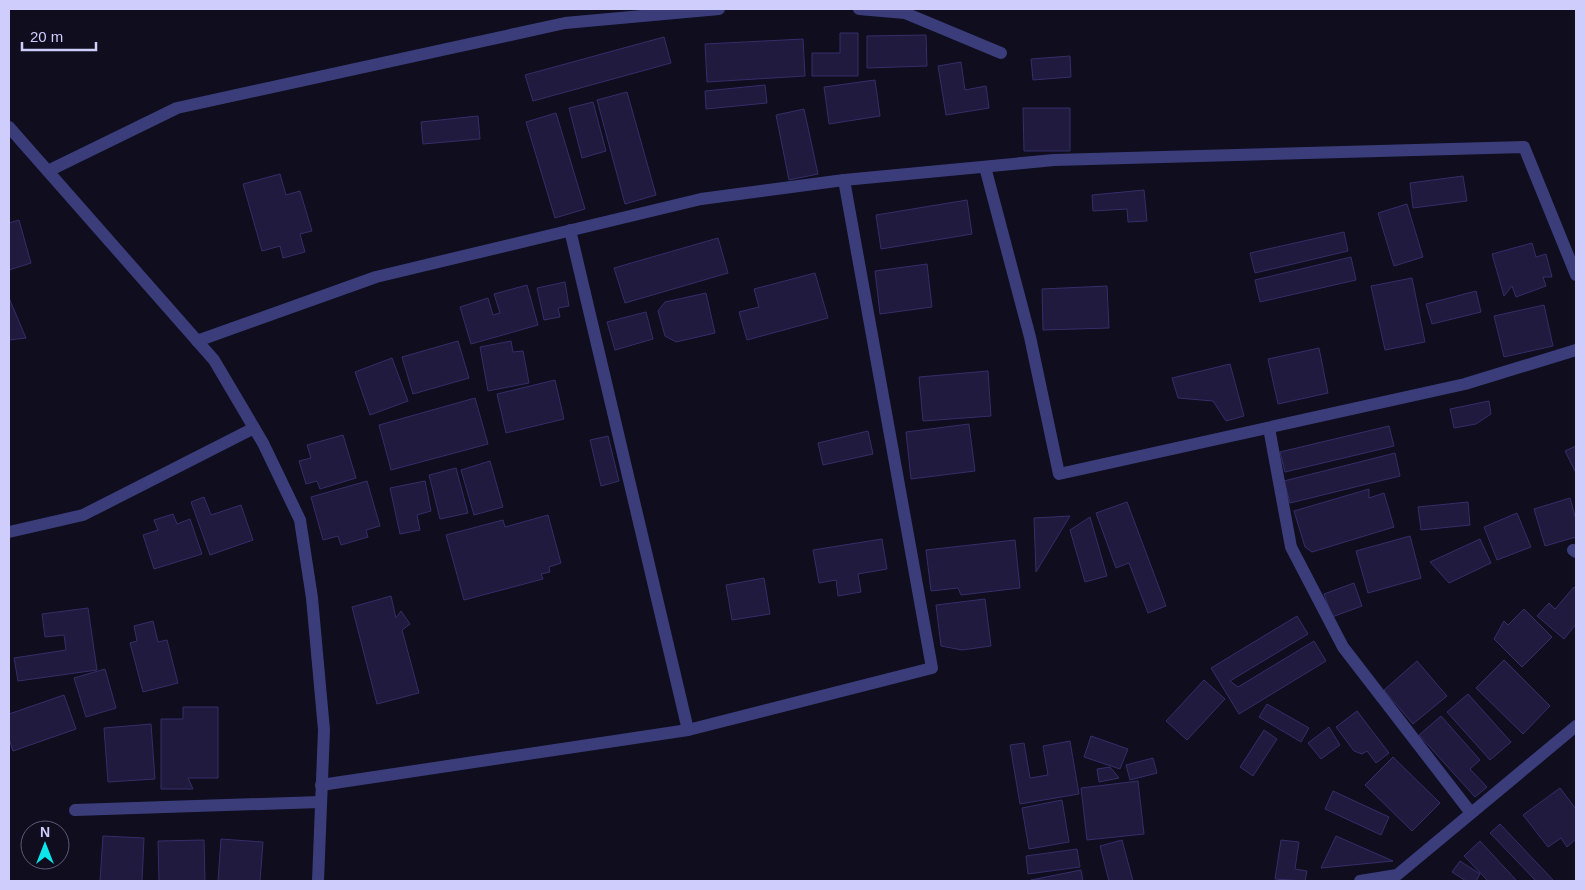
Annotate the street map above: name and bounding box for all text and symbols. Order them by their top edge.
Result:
scale bar [22,20,96,52]
text: 20 m [30,28,63,45]
north arrow [20,820,70,870]
text: N [40,824,50,840]

